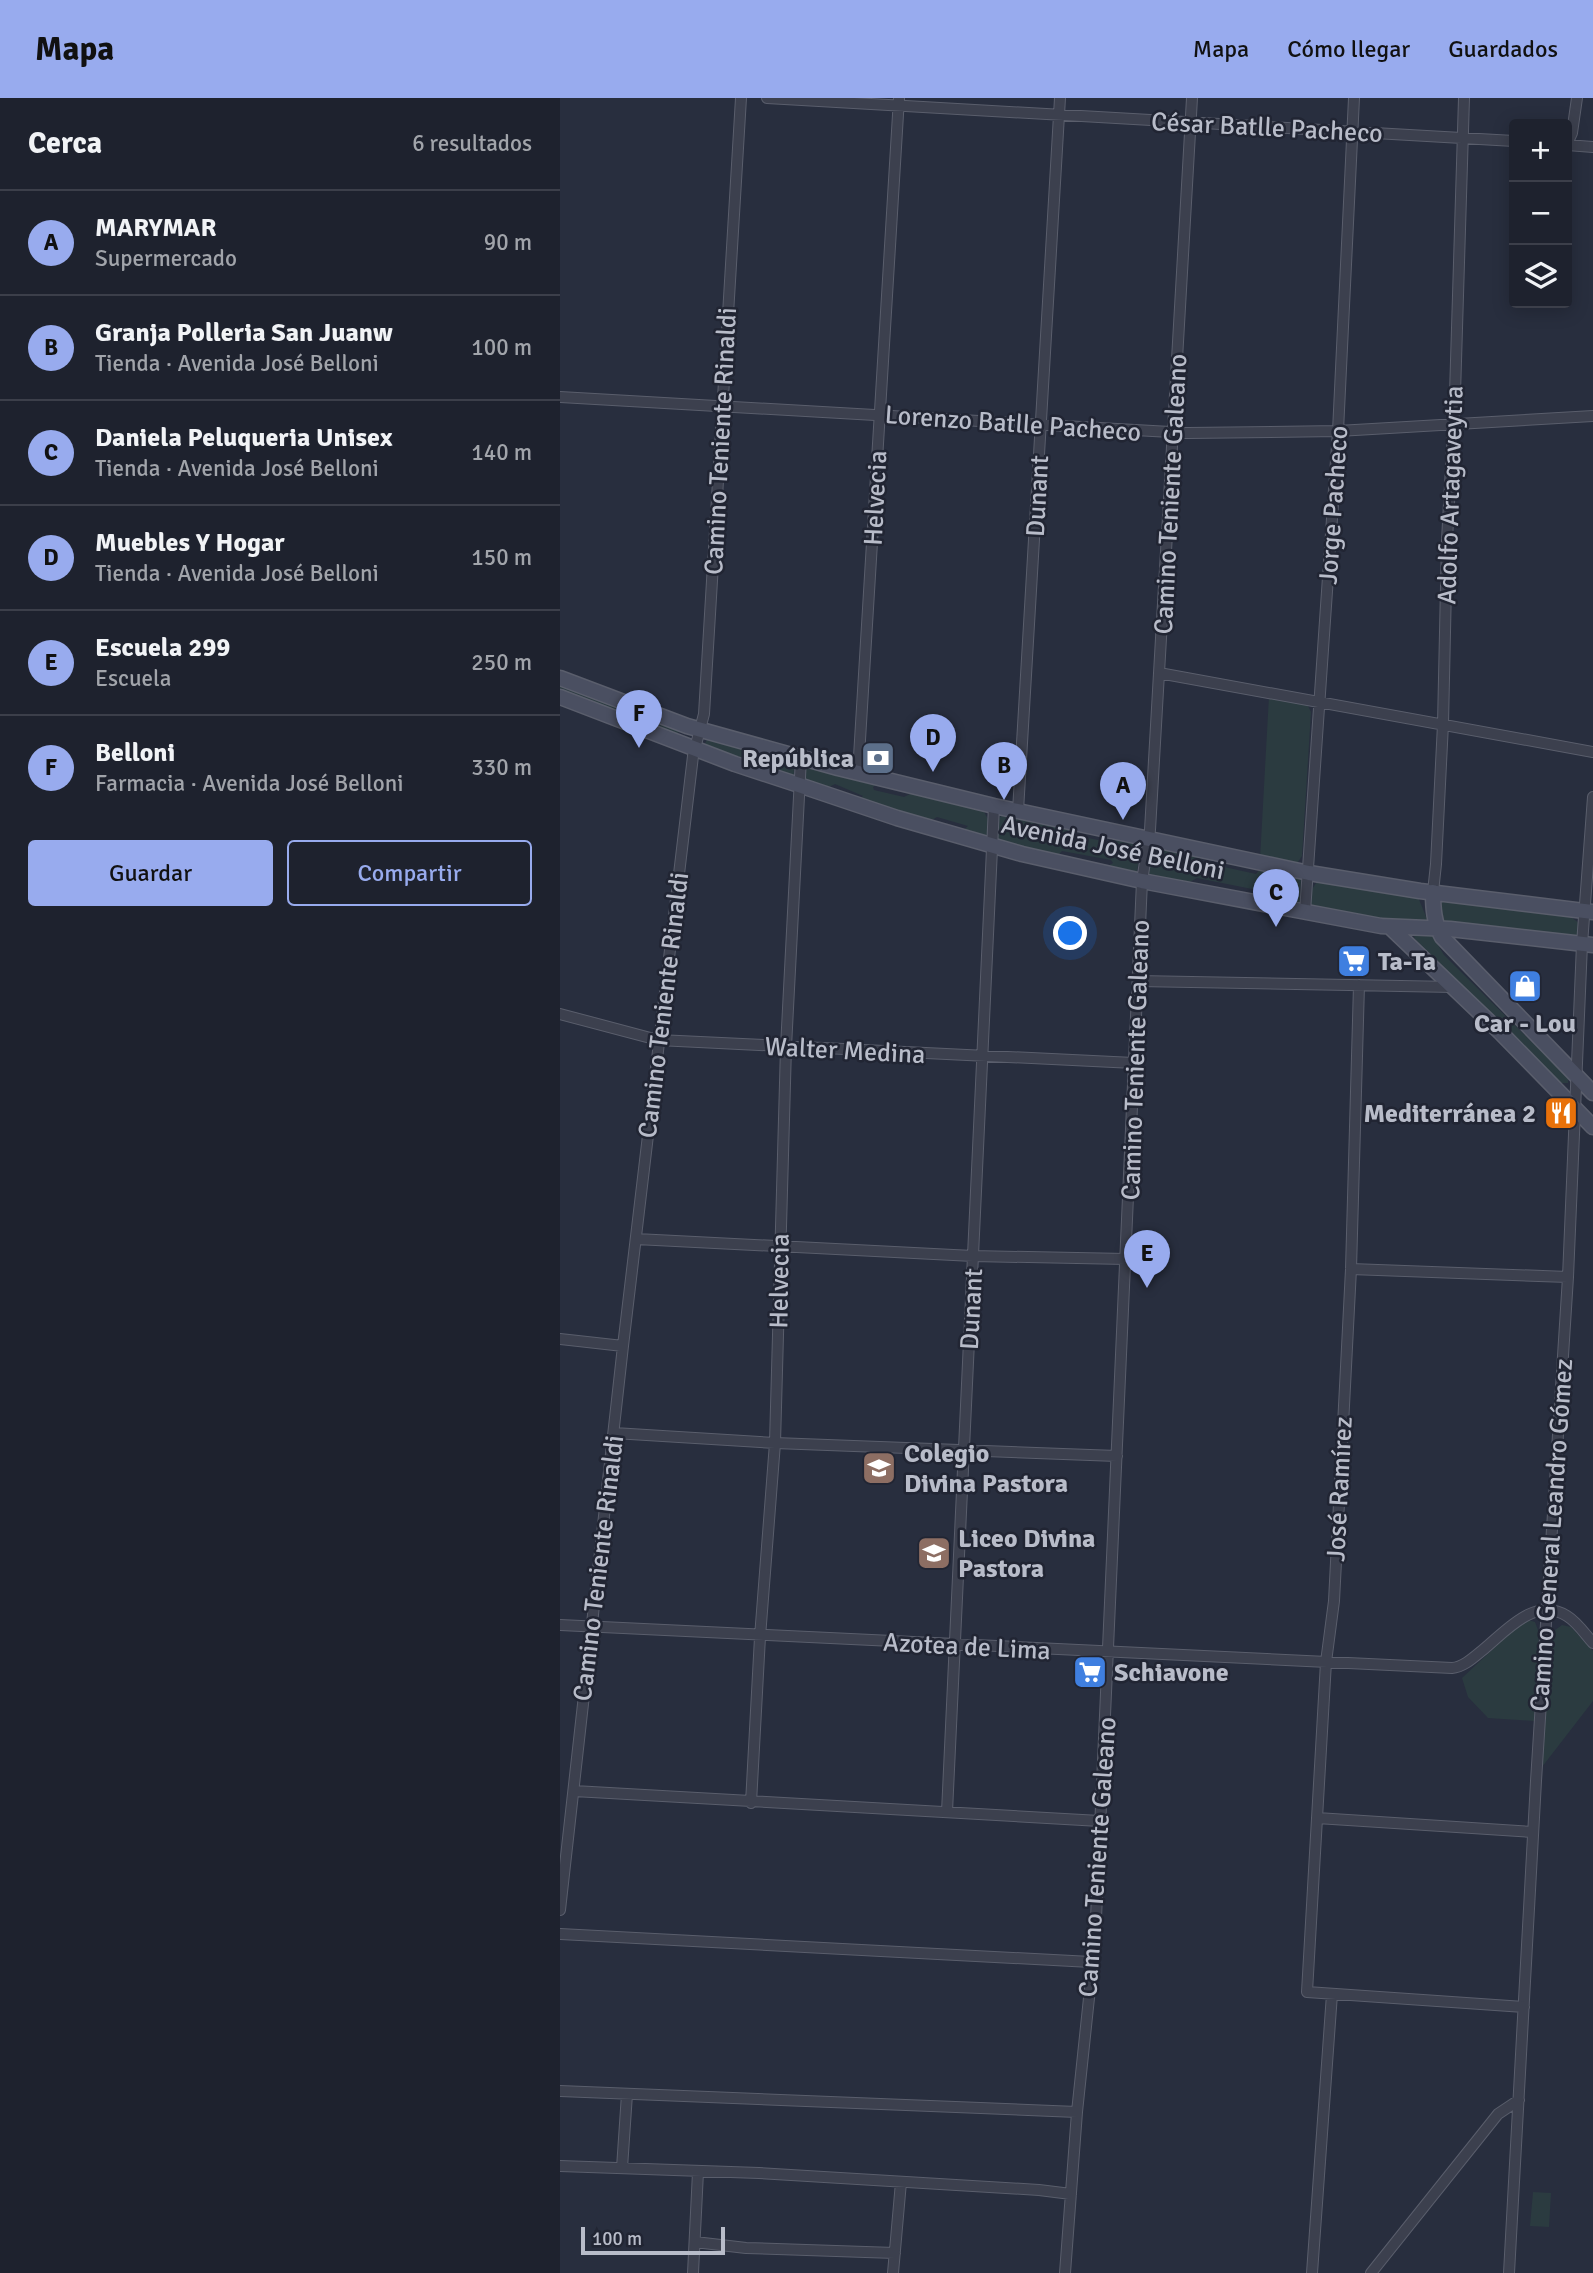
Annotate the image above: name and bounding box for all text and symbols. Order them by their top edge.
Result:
text: Mapa [35,29,114,70]
text: Mapa [1193,34,1249,64]
text: Cómo llegar [1287,34,1410,64]
text: Guardados [1448,34,1558,64]
street label: César Batlle Pacheco [1150,106,1384,150]
map controls [1509,119,1572,308]
button: + [1509,119,1572,182]
text: Cerca [28,125,102,162]
text: 6 resultados [412,129,532,158]
button: − [1509,182,1572,245]
text: MARYMAR [95,212,216,244]
text: A [44,228,58,257]
text: 90 m [484,228,532,257]
text: Supermercado [95,244,237,273]
button: layers [1509,245,1572,308]
street label: Camino Teniente Rinaldi [698,307,744,576]
text: Granja Polleria San Juanw [95,317,393,349]
text: B [44,333,58,362]
text: 100 m [471,333,532,362]
text: Tienda · Avenida José Belloni [95,349,379,378]
street label: Camino Teniente Galeano [1148,353,1194,635]
street label: Adolfo Artagaveytia [1431,385,1471,605]
street label: Lorenzo Batlle Pacheco [884,399,1142,449]
text: Daniela Peluqueria Unisex [95,422,392,454]
street label: Jorge Pacheco [1312,424,1356,586]
text: C [44,438,58,467]
text: 140 m [471,438,532,467]
street label: Helvecia [858,450,894,546]
text: Tienda · Avenida José Belloni [95,454,379,483]
street label: Dunant [1020,454,1056,538]
text: Muebles Y Hogar [95,527,285,559]
text: D [43,543,59,572]
text: 150 m [471,543,532,572]
text: Tienda · Avenida José Belloni [95,559,379,588]
text: Escuela 299 [95,632,230,664]
text: E [44,648,58,677]
text: 250 m [471,648,532,677]
text: Escuela [95,664,171,693]
pin: F [616,690,662,748]
pin: D [910,714,956,772]
text: Belloni [95,737,175,769]
bank icon: República [859,739,897,777]
pin: B [981,742,1027,800]
place label: República [742,743,854,775]
text: F [45,753,57,782]
text: 330 m [471,753,532,782]
pin: A [1100,762,1146,820]
text: Farmacia · Avenida José Belloni [95,769,404,798]
street label: Avenida José Belloni [998,809,1227,887]
button: Guardar [28,840,273,906]
button: Compartir [287,840,532,906]
pin: C [1253,869,1299,927]
street label: Camino Teniente Rinaldi [632,870,696,1140]
your location [1053,916,1087,950]
street label: Camino Teniente Galeano [1115,919,1157,1201]
supermarket icon: Ta-Ta [1335,942,1373,980]
place label: Ta-Ta [1378,946,1436,978]
shop icon: Car - Lou [1506,967,1544,1005]
place label: Car - Lou [1474,1008,1576,1040]
street label: Walter Medina [764,1031,926,1071]
restaurant icon: Mediterránea 2 [1542,1094,1580,1132]
place label: Mediterránea 2 [1363,1098,1536,1130]
pin: E [1124,1230,1170,1288]
street label: Helvecia [763,1233,797,1329]
street label: Dunant [954,1267,990,1351]
street label: Camino General Leandro Gómez [1524,1358,1580,1713]
street label: José Ramírez [1320,1416,1360,1562]
street label: Camino Teniente Rinaldi [567,1433,631,1703]
place label: Colegio Divina Pastora [904,1438,1068,1500]
school or university icon: Colegio Divina Pastora [860,1449,898,1487]
place label: Liceo Divina Pastora [958,1523,1095,1585]
school or university icon: Liceo Divina Pastora [915,1534,953,1572]
street label: Azotea de Lima [882,1627,1052,1667]
supermarket icon: Schiavone [1071,1653,1109,1691]
place label: Schiavone [1114,1657,1229,1689]
street label: Camino Teniente Galeano [1072,1716,1124,1998]
scale bar [581,2224,724,2256]
text: 100 m [592,2227,642,2251]

